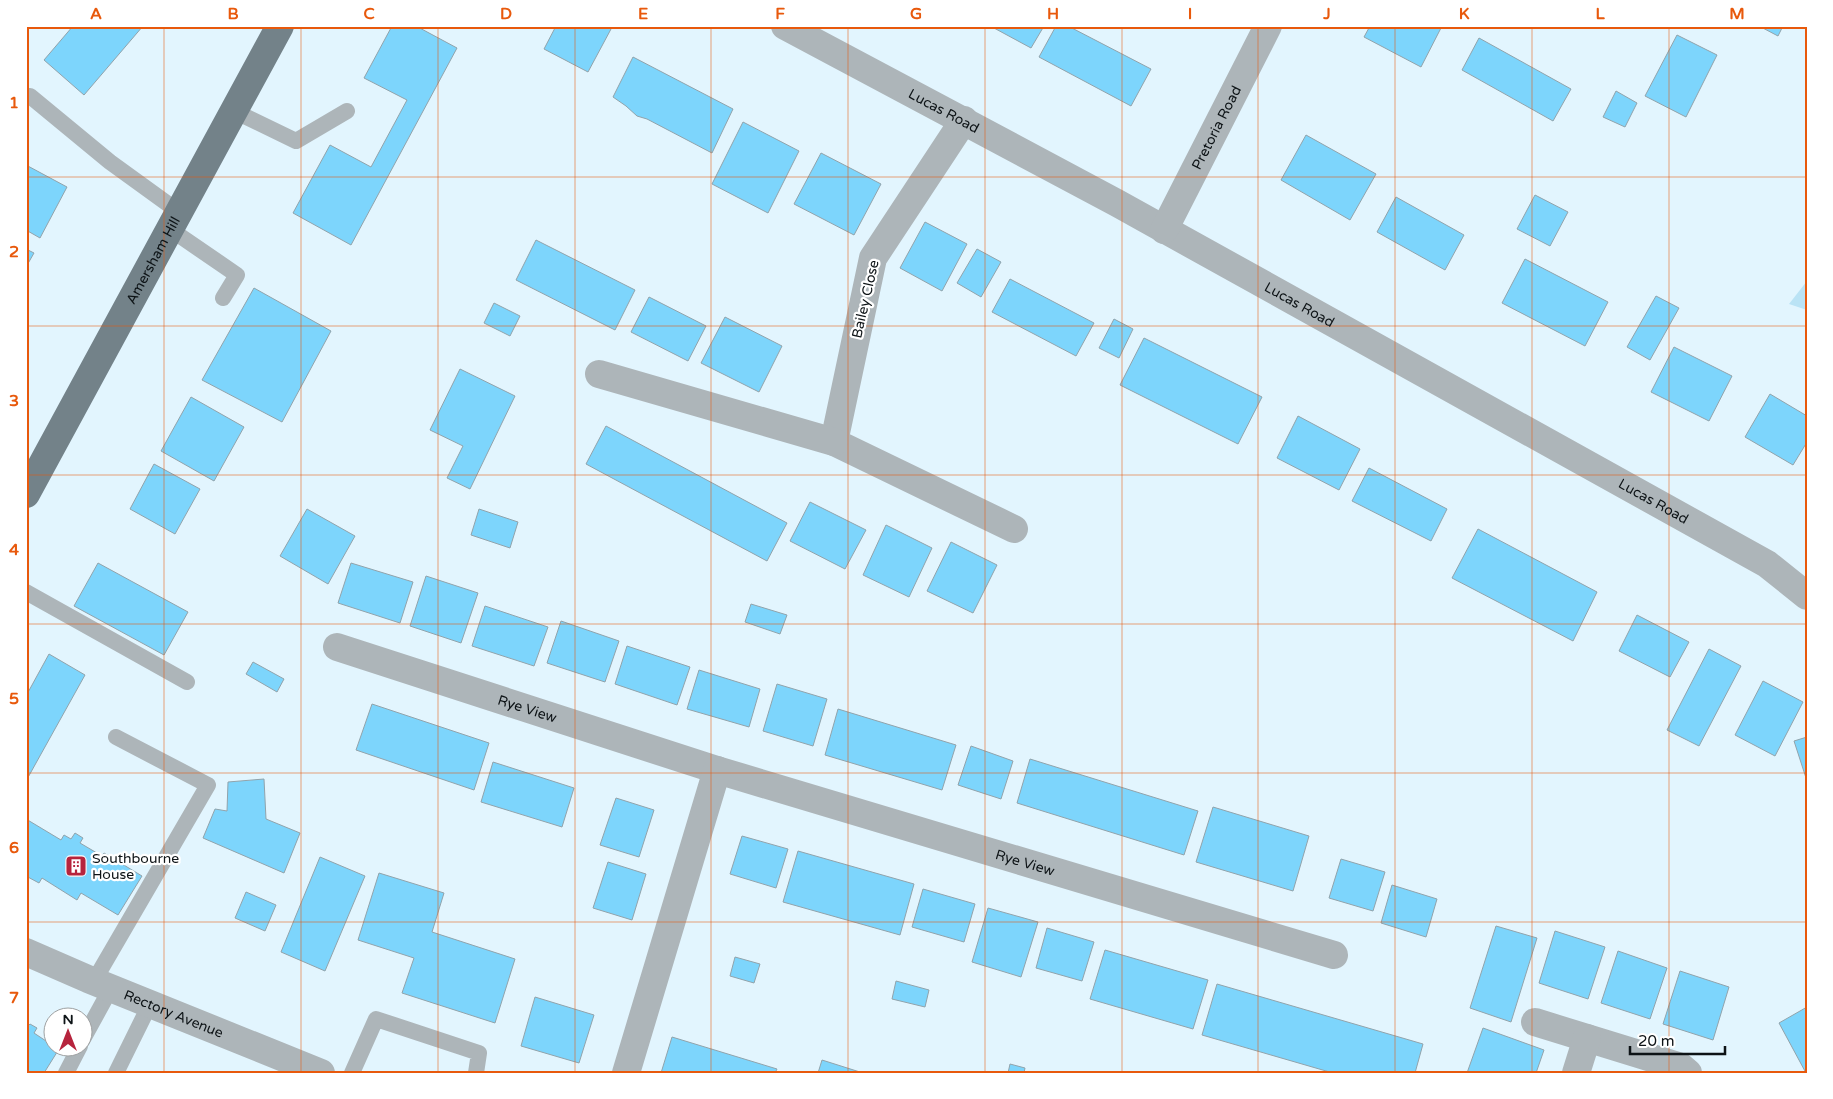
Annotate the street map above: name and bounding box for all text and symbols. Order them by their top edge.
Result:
text: A [90,4,102,24]
text: B [227,4,239,24]
text: C [363,4,375,24]
text: D [500,4,512,24]
text: E [638,4,648,24]
text: F [775,4,785,24]
text: G [910,4,922,24]
text: H [1047,4,1059,24]
text: I [1188,4,1192,24]
text: J [1322,4,1331,24]
text: K [1459,4,1470,24]
text: L [1595,4,1605,24]
text: M [1729,4,1745,24]
street label: Pretoria Road [1188,83,1245,173]
street label: Lucas Road [905,85,982,137]
text: 1 [9,93,19,113]
street label: Amersham Hill [123,214,184,307]
text: 2 [9,242,19,262]
street label: Bailey Close [848,258,883,340]
street label: Lucas Road [1261,279,1337,331]
text: 3 [9,391,19,411]
street label: Lucas Road [1615,475,1691,528]
text: 4 [9,540,19,560]
text: 5 [9,689,19,709]
street label: Rye View [495,692,559,727]
text: 6 [9,838,19,858]
street label: Rye View [993,846,1057,880]
place label: Southbourne House [92,850,179,883]
building icon: Southbourne House [64,854,88,878]
street label: Rectory Avenue [121,986,226,1042]
text: 7 [9,988,19,1008]
north arrow [42,1006,92,1056]
text: N [62,1011,74,1028]
scale bar [1630,1024,1726,1056]
text: 20 m [1638,1032,1675,1050]

